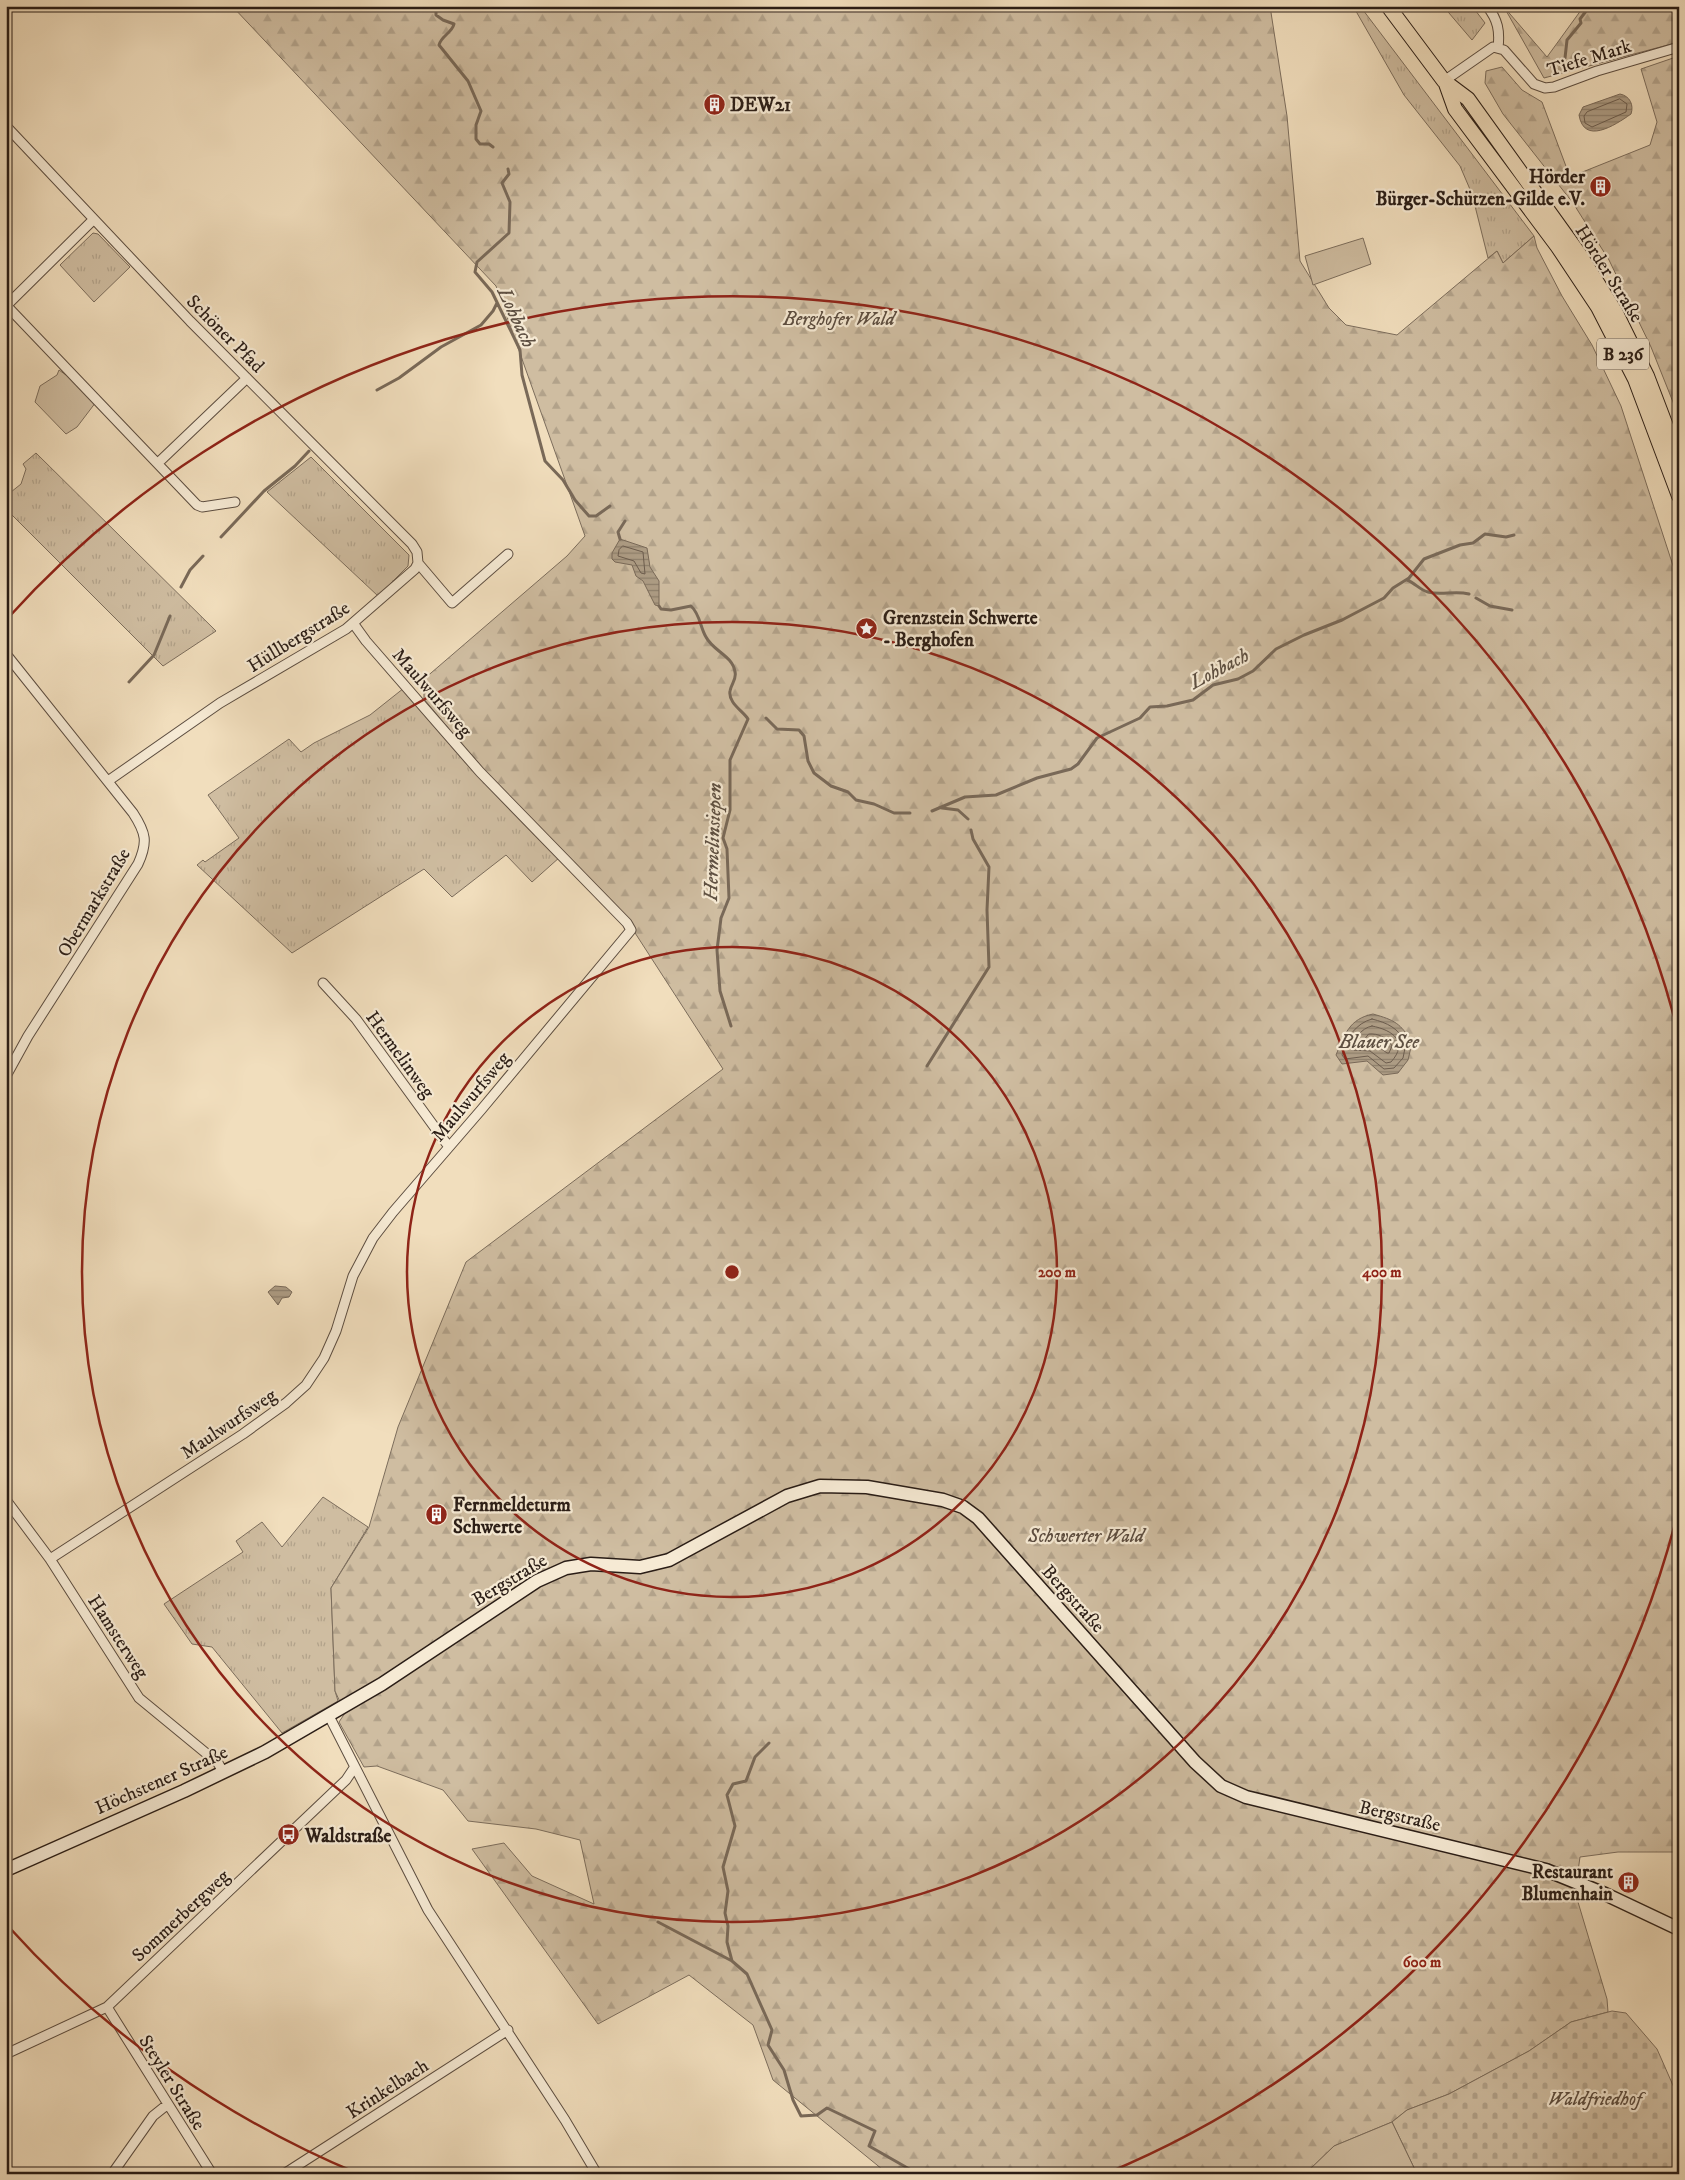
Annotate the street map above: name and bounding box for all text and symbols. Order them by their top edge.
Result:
street label: Tiefe Mark [1545,35,1635,82]
building icon: DEW21 [702,92,726,116]
place label: DEW21 [730,94,791,117]
place label: Hörder Bürger-Schützen-Gilde e.V. [1376,166,1586,211]
building icon: Hörder Bürger-Schützen-Gilde e.V. [1589,175,1613,199]
street label: Hörder Straße [1570,221,1648,327]
water label: Lohbach [490,282,540,352]
street label: Schöner Pfad [181,290,269,378]
park label: Berghofer Wald [782,308,898,331]
road number: B 236 [1597,338,1649,369]
street label: Hüllbergstraße [243,597,354,678]
place label: Grenzstein Schwerte - Berghofen [883,607,1038,652]
place icon: Grenzstein Schwerte - Berghofen [855,616,879,640]
water label: Lohbach [1185,643,1254,696]
street label: Maulwurfsweg [387,644,477,743]
water label: Hermelinsiepen [699,782,728,903]
street label: Obermarkstraße [53,844,136,961]
street label: Hermelinweg [360,1007,440,1104]
water label: Blauer See [1338,1030,1420,1055]
street label: Maulwurfsweg [427,1047,516,1147]
centre of rings [723,1263,741,1281]
text: 200 m [1038,1263,1077,1282]
text: 400 m [1361,1263,1402,1282]
street label: Maulwurfsweg [177,1383,282,1465]
place label: Fernmeldeturm Schwerte [453,1494,572,1539]
building icon: Fernmeldeturm Schwerte [425,1503,449,1527]
park label: Schwerter Wald [1027,1525,1147,1548]
street label: Bergstraße [468,1549,551,1612]
street label: Bergstraße [1037,1560,1109,1638]
street label: Hamsterweg [82,1591,154,1684]
street label: Höchstener Straße [92,1741,232,1820]
street label: Bergstraße [1357,1796,1443,1837]
bus stop icon: Waldstraße [277,1823,301,1847]
place label: Waldstraße [304,1825,392,1848]
place label: Restaurant Blumenhain [1521,1861,1614,1906]
street label: Sommerbergweg [127,1864,235,1967]
building icon: Restaurant Blumenhain [1617,1870,1641,1894]
text: 600 m [1403,1953,1442,1972]
street label: Steyler Straße [133,2031,210,2135]
street label: Krinkelbach [342,2054,433,2124]
park label: Waldfriedhof [1548,2088,1647,2111]

